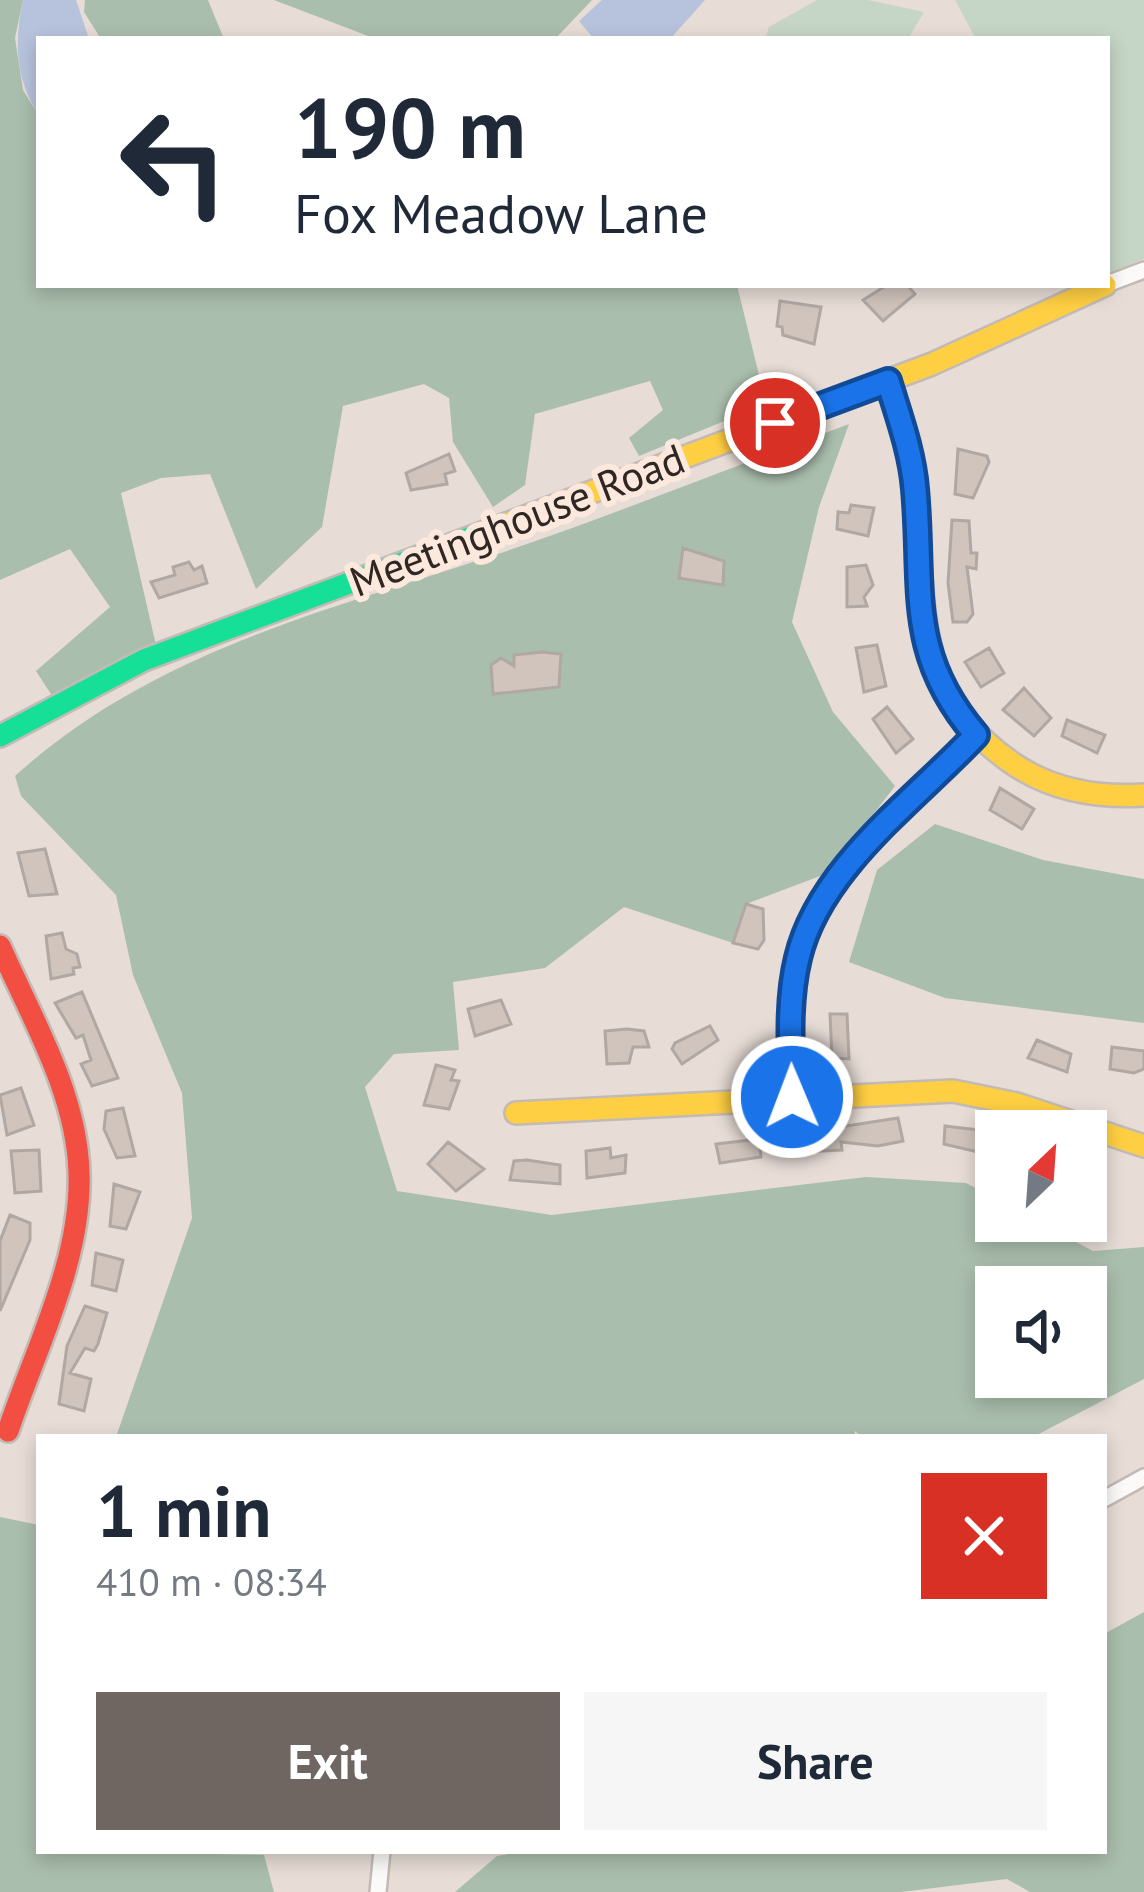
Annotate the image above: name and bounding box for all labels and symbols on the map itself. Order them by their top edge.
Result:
pin [724,372,826,474]
street label: Meetinghouse Road [342,430,692,609]
position arrow [729,1034,855,1160]
north arrow [975,1110,1107,1242]

